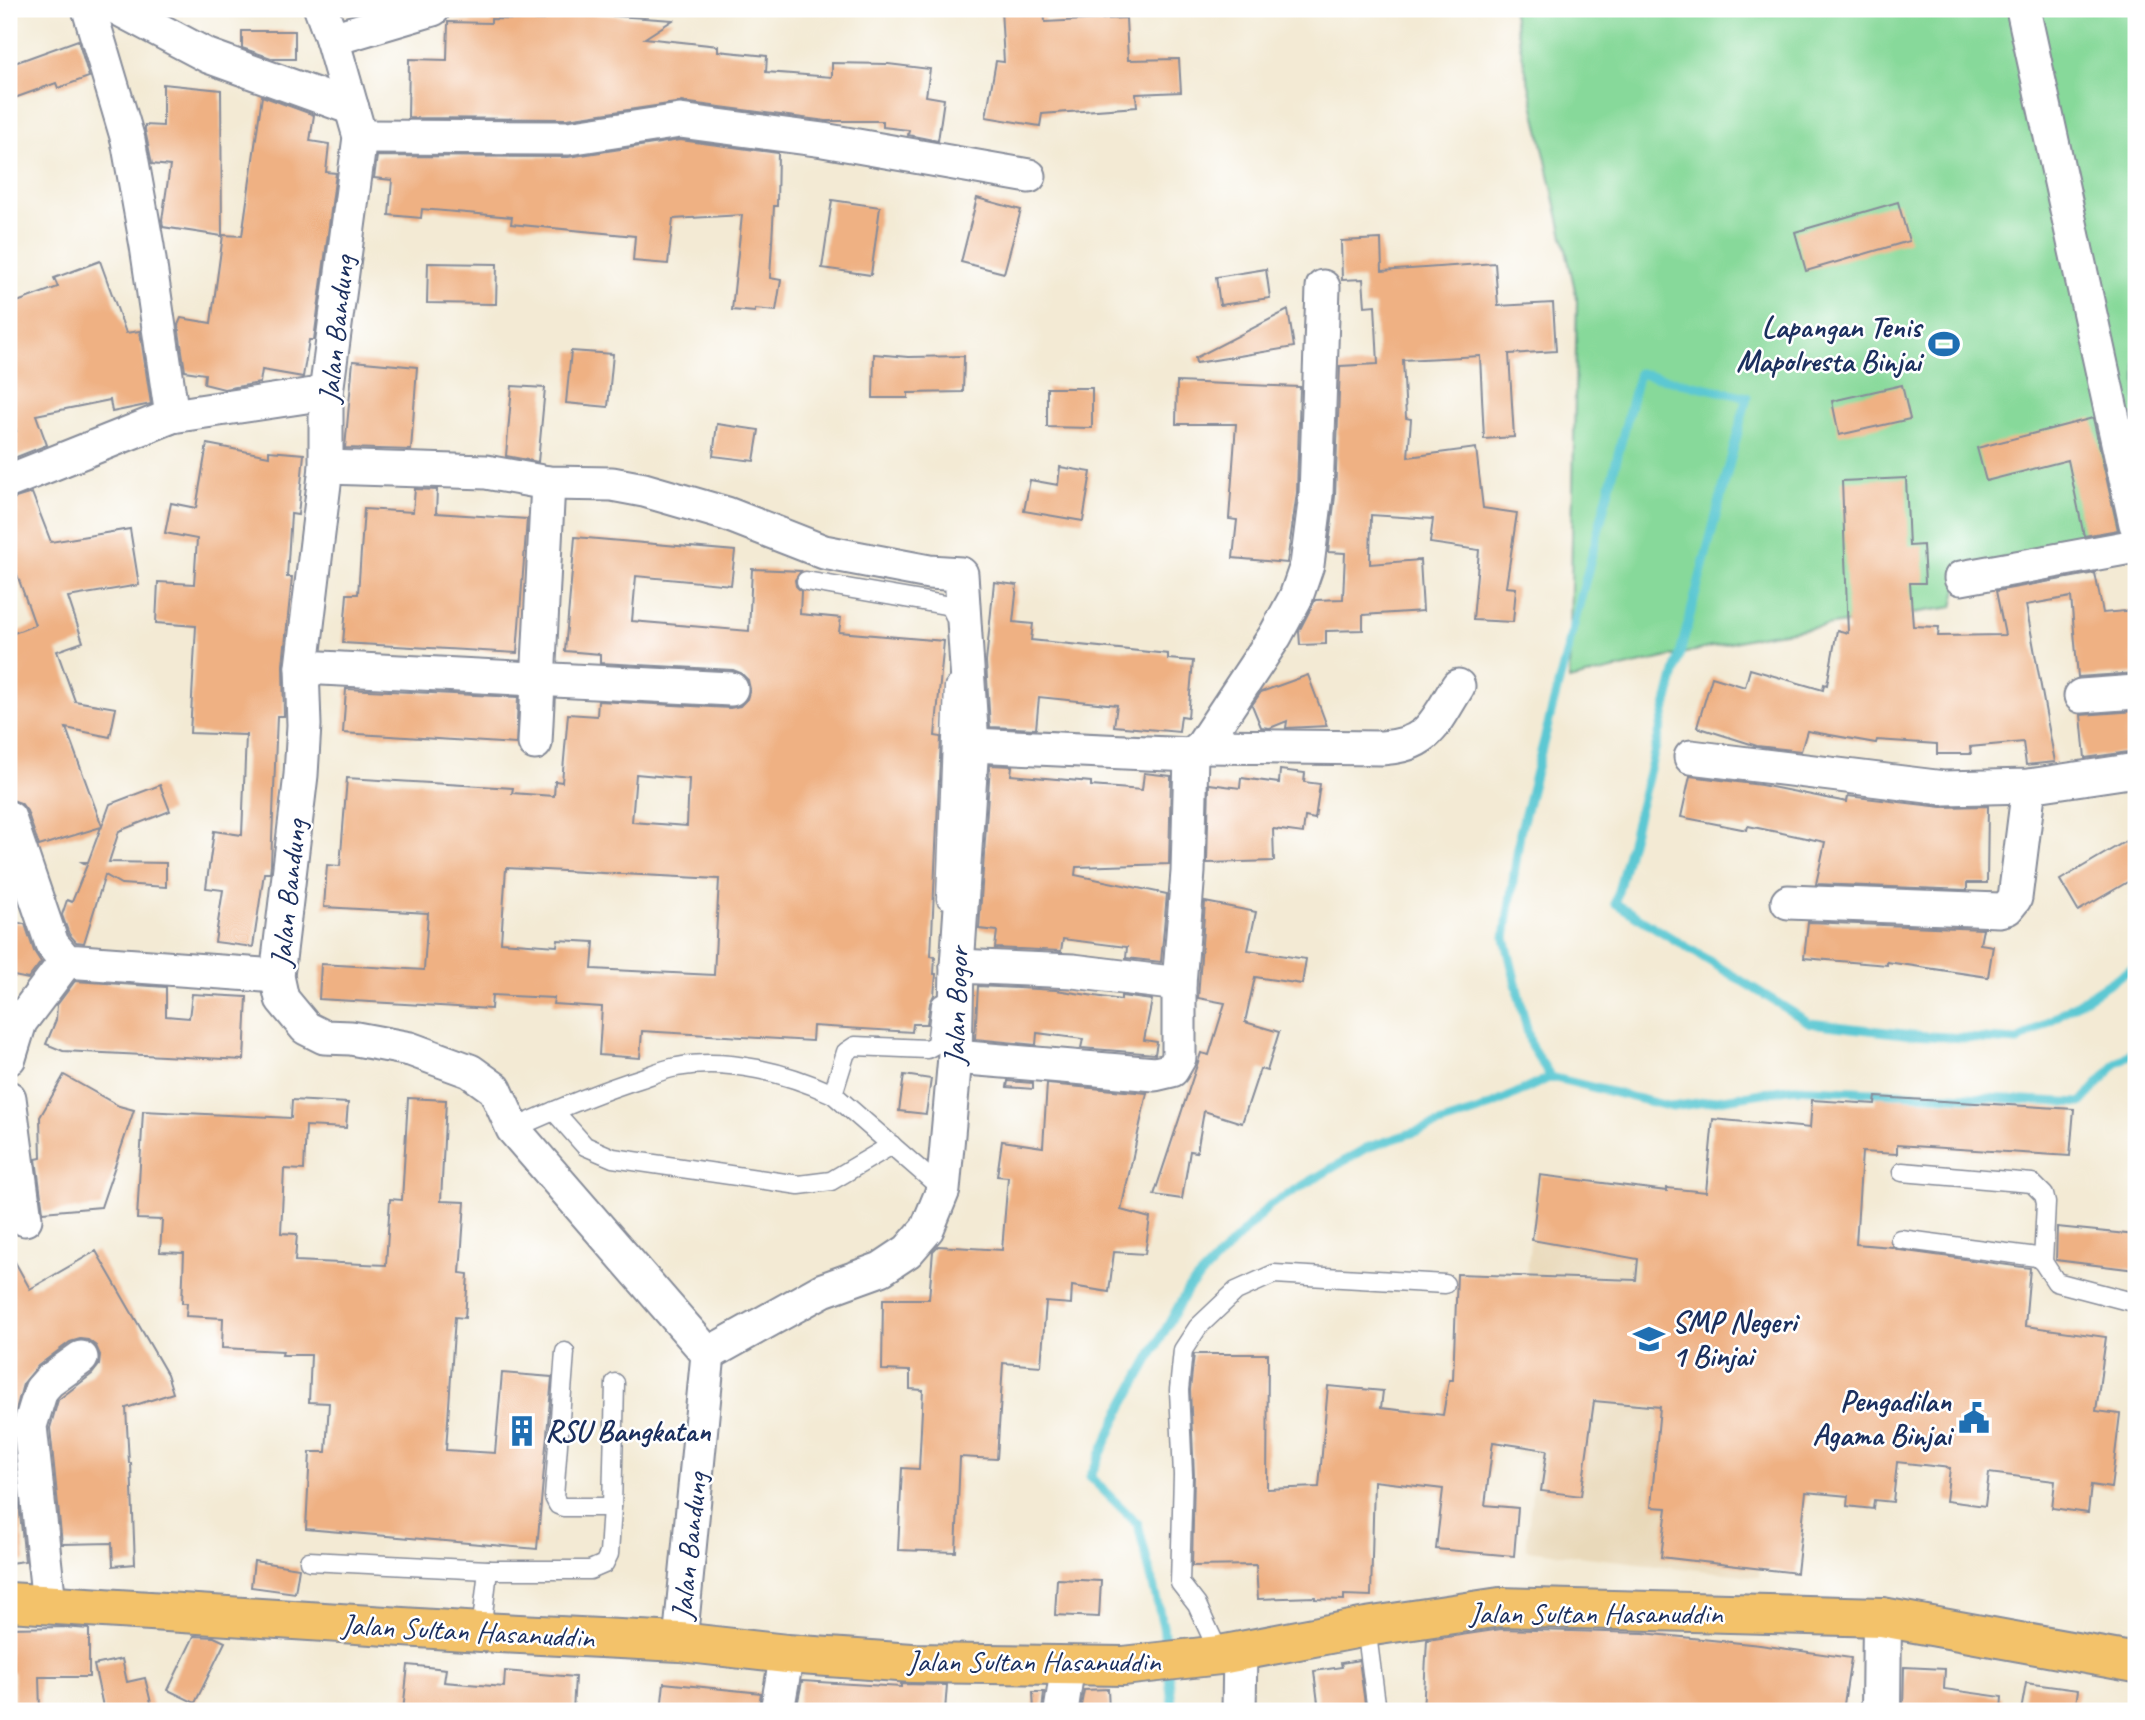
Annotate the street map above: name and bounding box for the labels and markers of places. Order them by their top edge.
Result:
place label: Lapangan Tenis Mapolresta Binjai [1736,308,1925,380]
sports icon: Lapangan Tenis Mapolresta Binjai [1927,327,1961,361]
place label: SMP Negeri 1 Binjai [1672,1303,1800,1375]
school or university icon: SMP Negeri 1 Binjai [1632,1322,1666,1356]
place label: Pengadilan Agama Binjai [1812,1382,1955,1454]
public building icon: Pengadilan Agama Binjai [1957,1401,1991,1435]
place label: RSU Bangkatan [545,1412,712,1450]
building icon: RSU Bangkatan [505,1414,539,1448]

